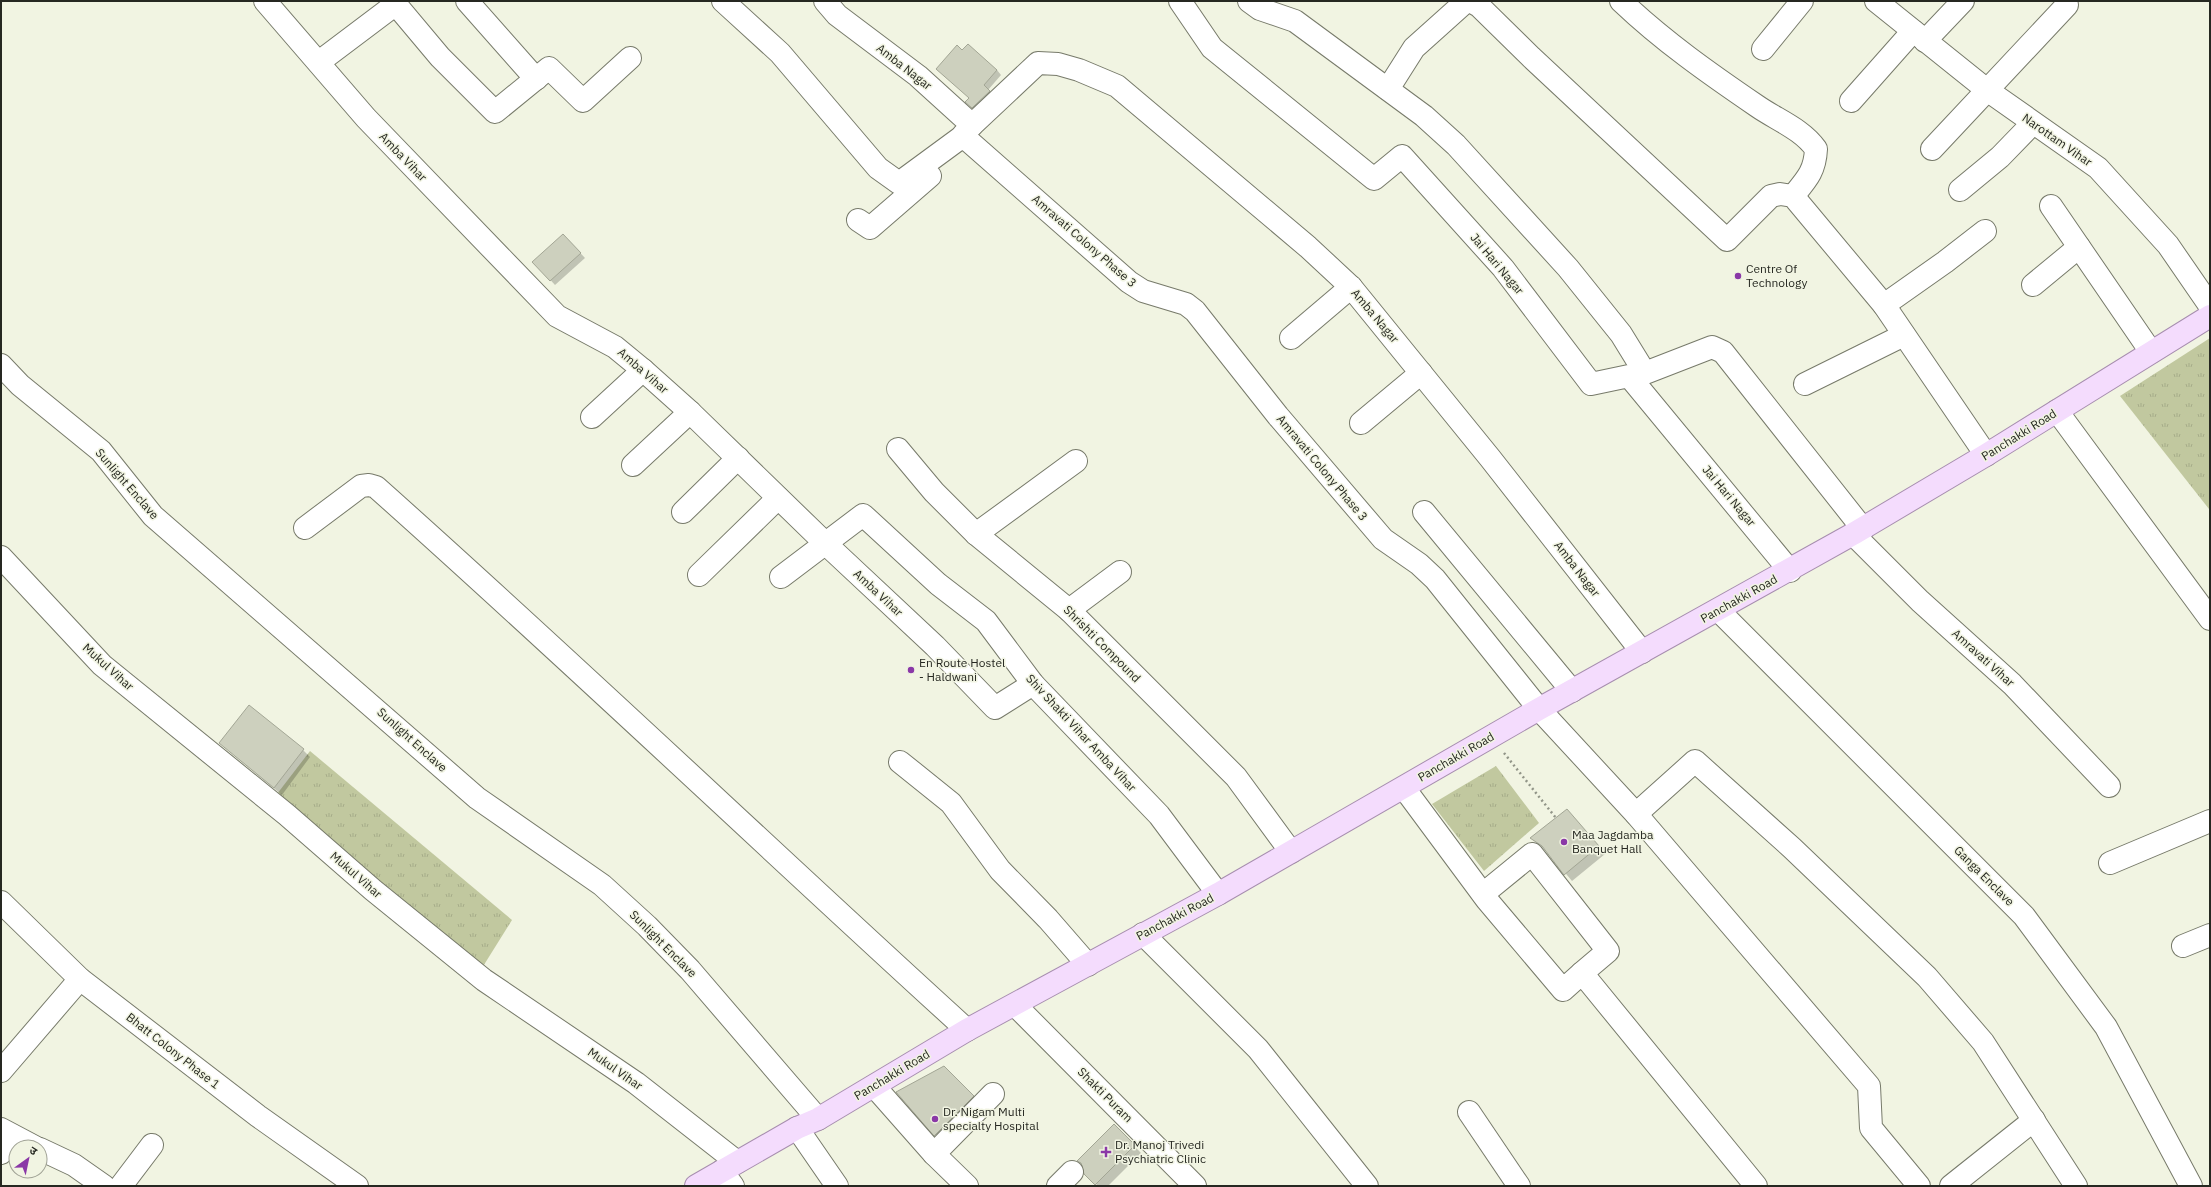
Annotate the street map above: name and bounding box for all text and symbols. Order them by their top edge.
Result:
street label: Amba Nagar [874,40,936,93]
street label: Narottam Vihar [2019,110,2096,170]
street label: Amba Vihar [376,129,431,185]
street label: Amravati Colony Phase 3 [1029,191,1140,290]
street label: Jai Hari Nagar [1467,230,1528,298]
place label: Centre Of Technology [1746,261,1807,290]
marker: Centre Of Technology [1733,271,1743,281]
street label: Amba Nagar [1348,285,1403,346]
street label: Amba Vihar [615,345,672,397]
street label: Panchakki Road [1978,406,2059,464]
street label: Amravati Colony Phase 3 [1274,412,1371,524]
street label: Sunlight Enclave [93,445,162,522]
street label: Jai Hari Nagar [1699,462,1760,530]
street label: Amba Nagar [1551,538,1604,600]
street label: Amba Vihar [850,566,907,620]
street label: Panchakki Road [1698,571,1780,626]
street label: Shrishti Compound [1061,602,1144,685]
street label: Amravati Vihar [1949,626,2018,690]
street label: Mukul Vihar [80,640,137,694]
place label: En Route Hostel - Haldwani [919,655,1005,684]
marker: En Route Hostel - Haldwani [906,665,916,675]
street label: Shiv Shakti Vihar Amba Vihar [1023,671,1140,795]
street label: Sunlight Enclave [374,704,451,775]
street label: Panchakki Road [1415,729,1497,784]
place label: Maa Jagdamba Banquet Hall [1572,827,1654,856]
marker: Maa Jagdamba Banquet Hall [1559,837,1569,847]
street label: Ganga Enclave [1951,842,2018,909]
street label: Mukul Vihar [327,848,386,902]
street label: Panchakki Road [1133,890,1216,943]
street label: Sunlight Enclave [627,907,700,981]
street label: Bhatt Colony Phase 1 [123,1009,223,1092]
street label: Mukul Vihar [585,1044,646,1093]
street label: Panchakki Road [851,1046,932,1103]
street label: Shakti Puram [1075,1064,1136,1125]
place label: Dr. Nigam Multi specialty Hospital [943,1104,1039,1133]
marker: Dr. Nigam Multi specialty Hospital [930,1114,940,1124]
place label: Dr. Manoj Trivedi Psychiatric Clinic [1115,1137,1206,1166]
north arrow [8,1139,48,1179]
text: उ [27,1143,40,1159]
marker: Dr. Manoj Trivedi Psychiatric Clinic [1100,1146,1112,1158]

